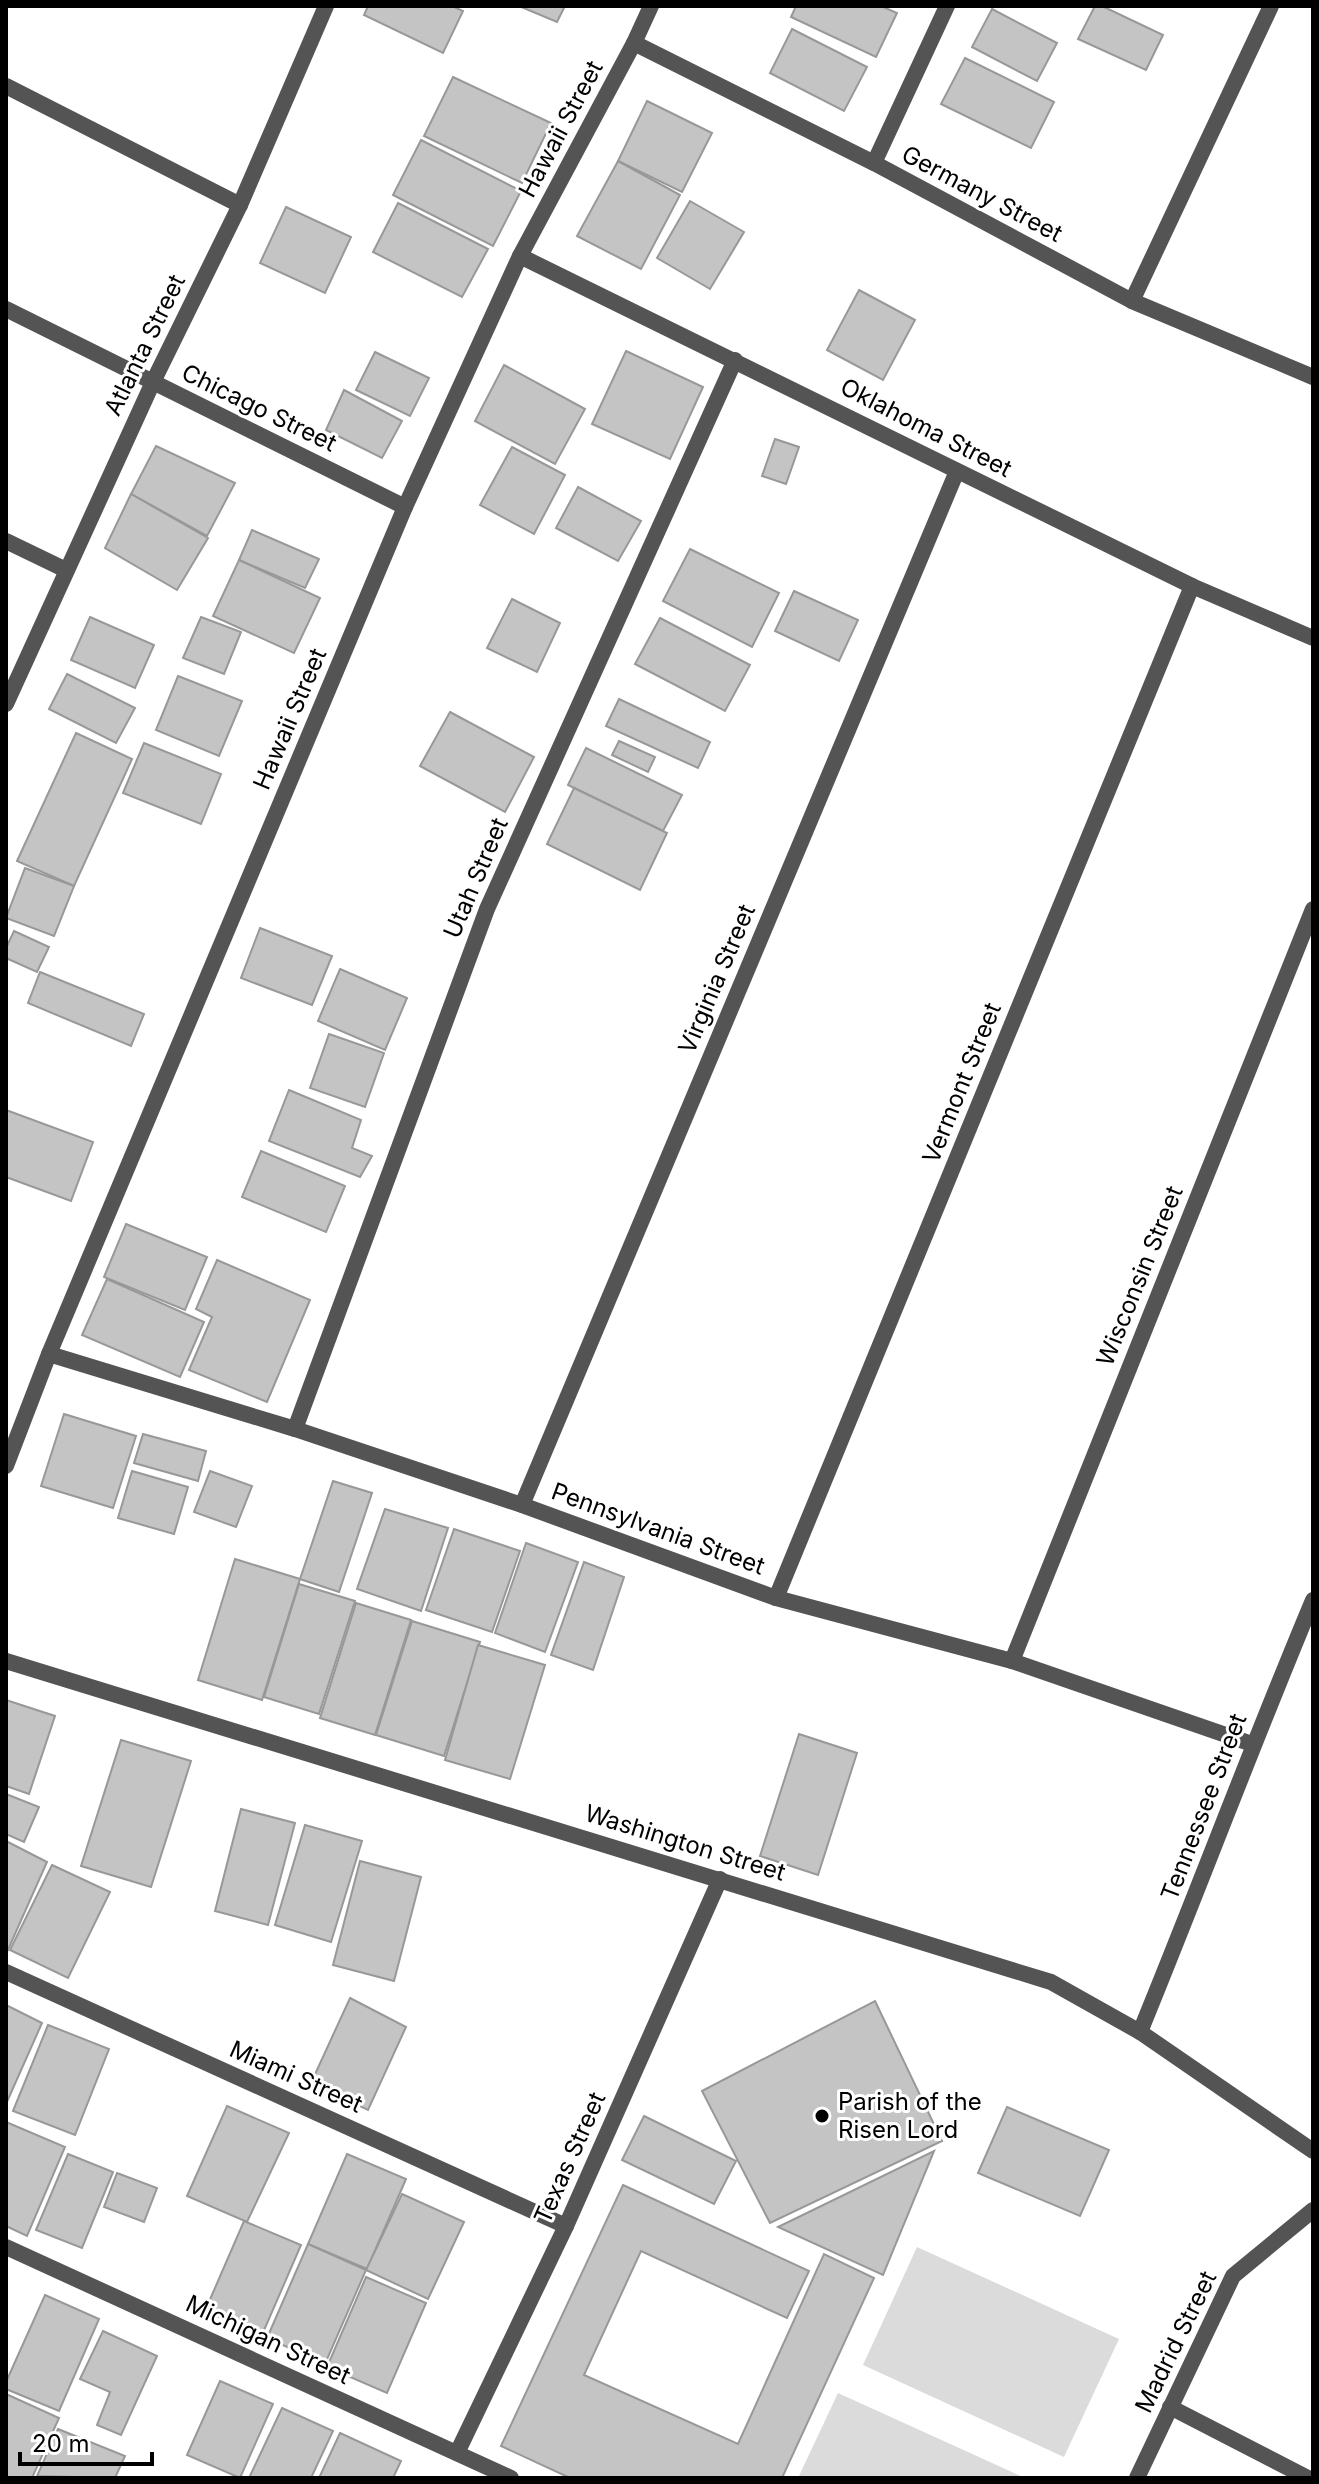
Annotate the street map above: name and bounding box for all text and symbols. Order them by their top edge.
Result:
street label: Hawaii Street [512,55,609,202]
street label: Germany Street [897,139,1068,248]
street label: Atlanta Street [98,269,191,420]
street label: Chicago Street [177,358,341,458]
street label: Oklahoma Street [836,372,1017,483]
street label: Hawaii Street [247,644,332,794]
street label: Utah Street [437,813,514,942]
street label: Virginia Street [672,900,761,1058]
street label: Vermont Street [916,998,1007,1167]
street label: Wisconsin Street [1090,1181,1189,1370]
street label: Pennsylvania Street [548,1477,769,1581]
street label: Tennessee Street [1155,1709,1253,1904]
street label: Washington Street [581,1798,789,1887]
street label: Miami Street [225,2034,367,2119]
street label: Texas Street [528,2087,611,2228]
place label: Parish of the Risen Lord [838,2087,982,2144]
marker: Parish of the Risen Lord [813,2107,831,2125]
street label: Madrid Street [1129,2266,1222,2417]
street label: Michigan Street [181,2289,355,2390]
scale bar [20,2416,152,2466]
text: 20 m [32,2429,90,2458]

